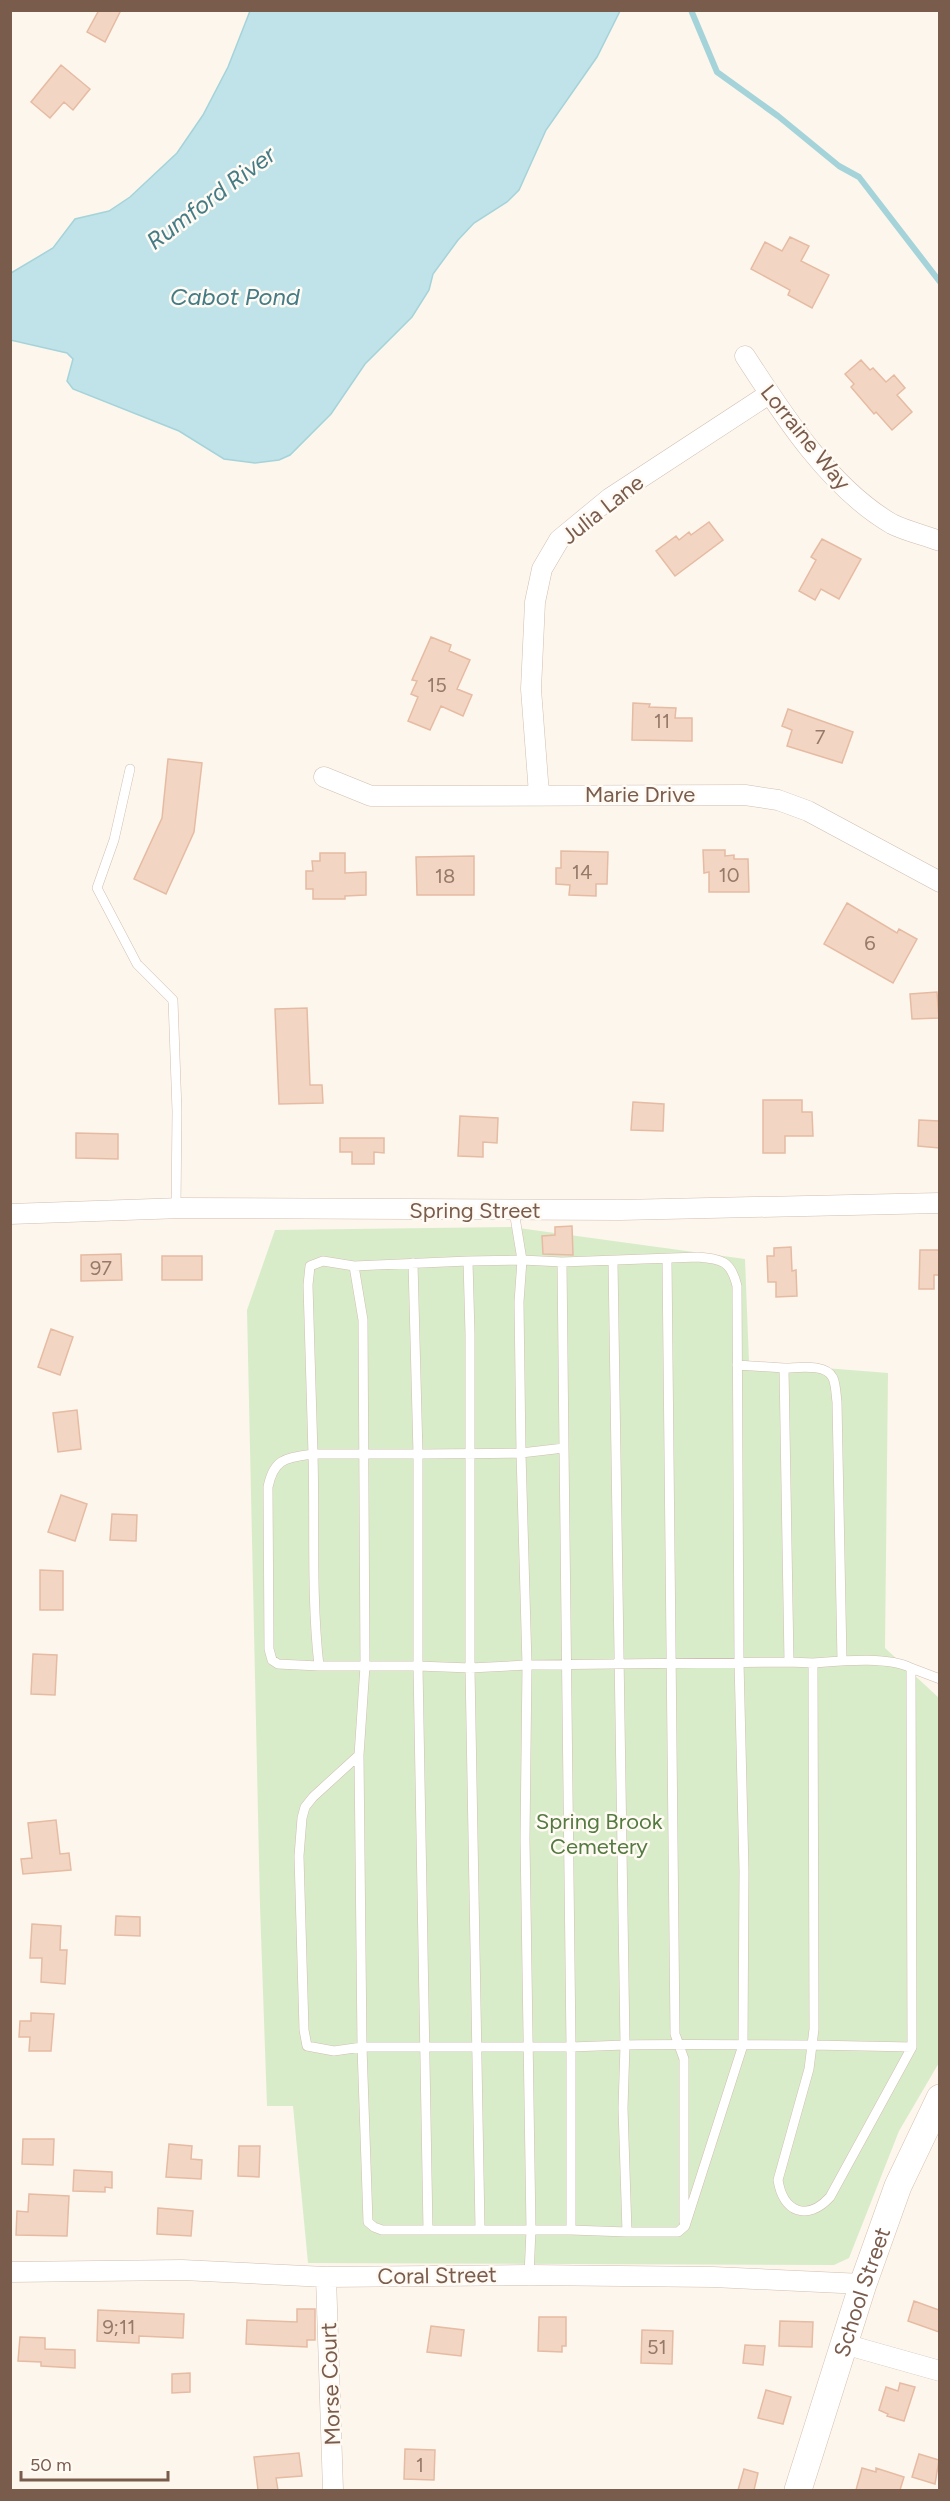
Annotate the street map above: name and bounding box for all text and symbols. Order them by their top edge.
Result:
water label: Rumford River [141,139,282,255]
water label: Cabot Pond [170,282,301,311]
street label: Lorraine Way [755,379,857,496]
street label: Julia Lane [556,469,649,550]
house number: 15 [427,673,447,697]
house number: 11 [654,709,670,733]
house number: 7 [815,725,826,749]
street label: Marie Drive [585,781,695,808]
house number: 14 [572,860,592,884]
house number: 10 [718,863,740,887]
house number: 18 [435,864,455,888]
house number: 6 [864,931,876,955]
street label: Spring Street [409,1197,541,1224]
house number: 97 [90,1256,112,1280]
park label: Spring Brook Cemetery [536,1808,663,1860]
street label: School Street [828,2224,896,2360]
street label: Coral Street [377,2261,497,2290]
house number: 9;11 [102,2315,136,2339]
street label: Morse Court [315,2322,346,2446]
house number: 51 [647,2335,667,2359]
scale bar [21,2444,168,2482]
house number: 1 [416,2453,424,2477]
text: 50 m [30,2454,72,2476]

